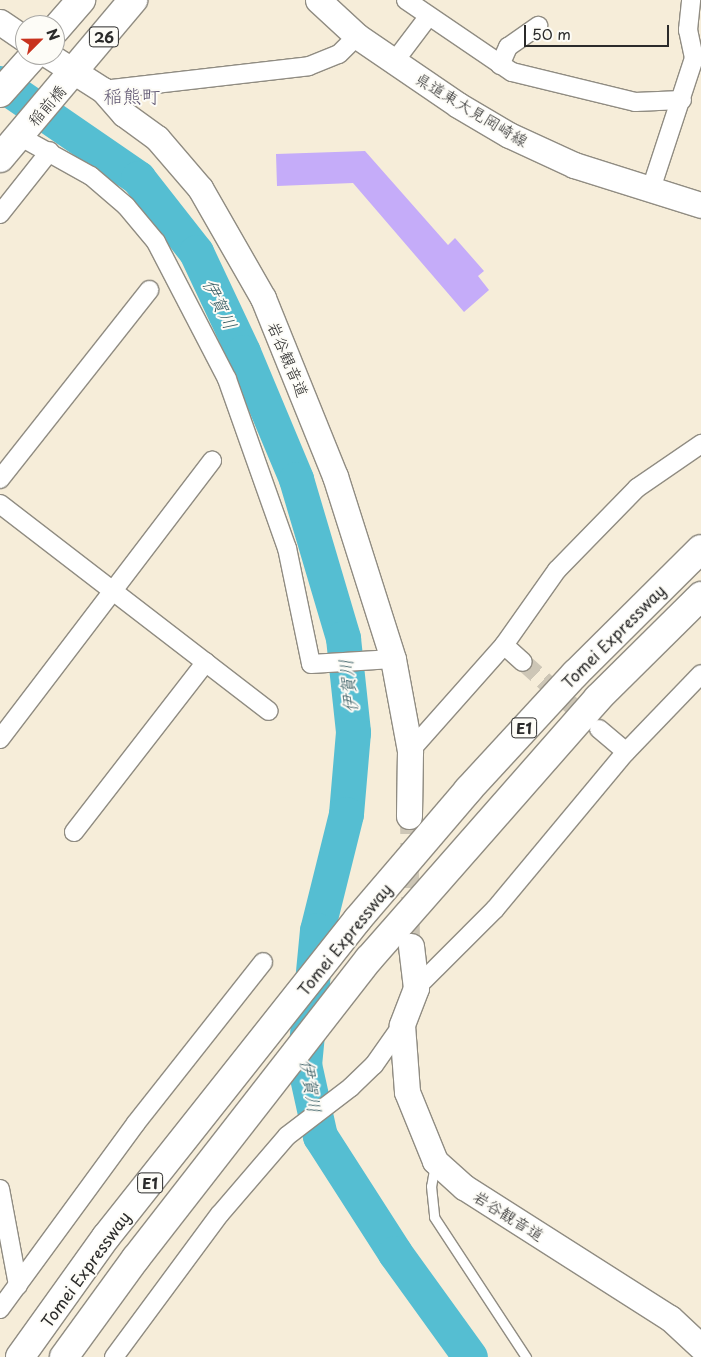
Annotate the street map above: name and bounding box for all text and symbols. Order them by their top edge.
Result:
north arrow [15,15,65,65]
scale bar [526,15,671,47]
text: 50 m [532,22,571,45]
road number: 26 [88,24,120,50]
text: N [42,25,65,44]
street label: 県道東大見岡崎線 [412,68,532,150]
street label: 稲前橋 [23,81,69,129]
district label: 稲熊町 [104,85,160,107]
water label: 伊賀川 [198,275,242,333]
street label: 岩谷観音道 [265,318,313,400]
street label: Tomei Expressway [557,580,669,692]
water label: 伊賀川 [334,658,362,714]
road number: E1 [510,716,538,740]
street label: Tomei Expressway [292,878,396,1000]
water label: 伊賀川 [296,1058,326,1114]
road number: E1 [136,1170,164,1196]
street label: 岩谷観音道 [470,1186,548,1244]
street label: Tomei Expressway [36,1207,134,1331]

